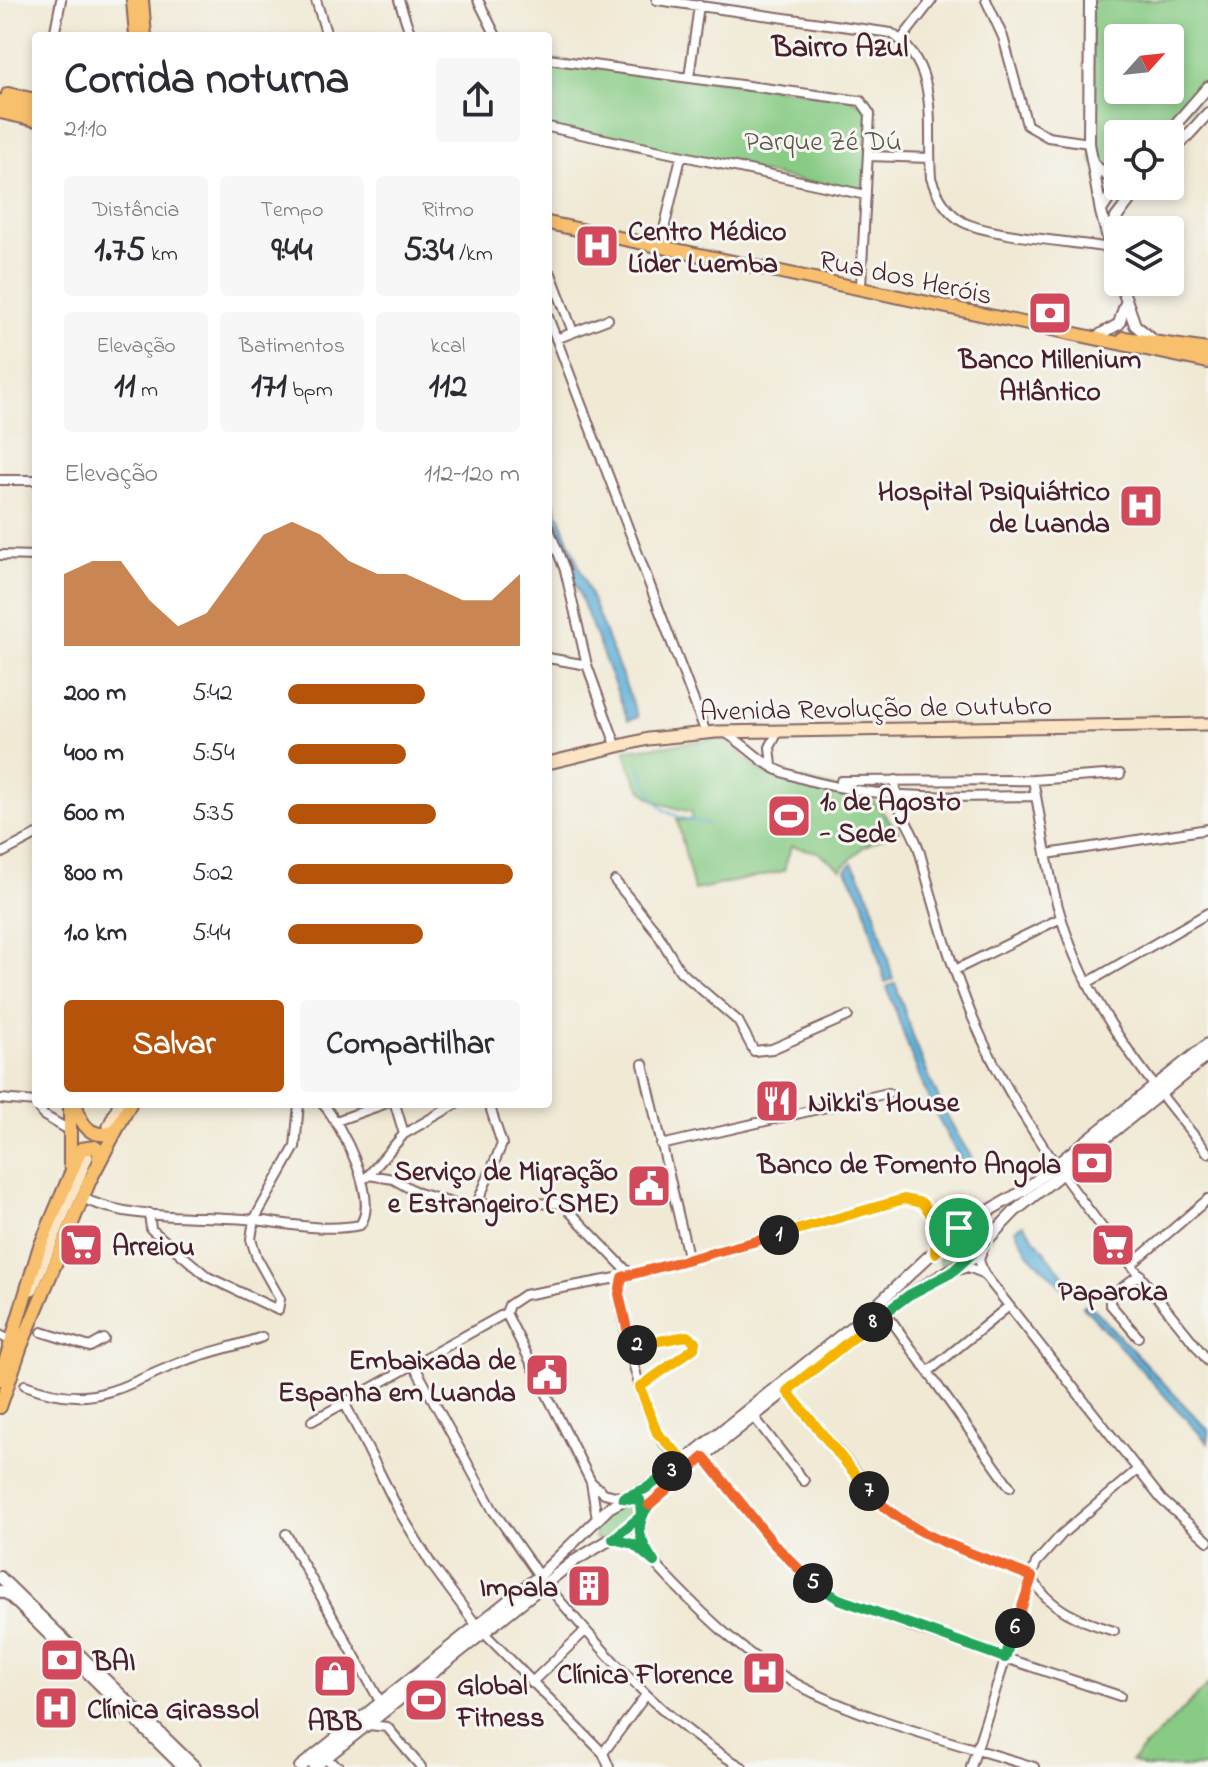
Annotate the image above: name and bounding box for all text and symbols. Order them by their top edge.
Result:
north arrow [1104,24,1184,104]
map controls [1104,24,1184,296]
district label: Bairro Azul [770,27,908,71]
text: Corrida noturna [64,49,349,113]
button: share [436,58,520,142]
text: 21:10 [64,111,107,149]
button: locate [1104,120,1184,200]
park label: Parque Zé Dú [744,123,902,164]
text: Distância [92,195,180,227]
text: Tempo [261,195,323,227]
text: Ritmo [422,195,474,227]
place label: Centro Médico Líder Luemba [628,213,787,286]
button: layers [1104,216,1184,296]
hospital icon: Centro Médico Líder Luemba [573,222,621,270]
text: 1.75 [94,227,146,277]
text: 9:44 [271,227,313,277]
text: 5:34 [403,227,454,277]
text: km [146,239,178,271]
text: /km [454,239,493,271]
street label: Rua dos Heróis [815,241,996,318]
bank icon: Banco Millenium Atlântico [1026,289,1074,337]
text: Elevação [96,331,176,363]
text: Batimentos [239,331,345,363]
text: kcal [431,331,465,363]
place label: Banco Millenium Atlântico [957,341,1141,414]
text: 11 [114,363,136,413]
text: 171 [251,363,287,413]
text: 112 [429,363,467,413]
text: m [136,375,158,407]
text: bpm [287,375,333,407]
text: Elevação [64,456,158,494]
text: 112–120 m [424,456,520,494]
place label: Hospital Psiquiátrico de Luanda [878,473,1110,546]
hospital icon: Hospital Psiquiátrico de Luanda [1117,482,1165,530]
text: 200 m [64,675,126,713]
text: 5:42 [192,675,233,713]
street label: Avenida Revolução de Outubro [699,687,1053,734]
text: 400 m [64,735,124,773]
text: 5:54 [192,735,235,773]
place label: 1º de Agosto - Sede [819,783,961,856]
sports icon: 1º de Agosto - Sede [765,792,813,840]
text: 600 m [64,795,125,833]
text: 5:35 [192,795,235,833]
text: 800 m [64,855,123,893]
text: 5:02 [192,855,233,893]
text: 1.0 km [64,915,127,953]
text: 5:44 [192,915,231,953]
button: Salvar [64,1000,284,1092]
button: Compartilhar [300,1000,520,1092]
restaurant icon: Nikki's House [753,1077,801,1125]
place label: Nikki's House [808,1084,961,1125]
bank icon: Banco de Fomento Angola [1068,1139,1116,1187]
place label: Banco de Fomento Angola [756,1146,1061,1188]
place label: Serviço de Migração e Estrangeiro (SME) [388,1153,619,1227]
public building icon: Serviço de Migração e Estrangeiro (SME) [625,1162,673,1210]
pin [925,1194,993,1262]
icon: arrive [937,1206,981,1250]
pin: 1 [759,1215,799,1255]
text: 1 [776,1219,783,1251]
supermarket icon: Arreiou [57,1221,105,1269]
supermarket icon: Paparoka [1089,1221,1137,1269]
place label: Arreiou [112,1228,195,1269]
place label: Paparoka [1058,1273,1168,1314]
pin: 8 [853,1302,893,1342]
text: 8 [869,1306,877,1338]
pin: 2 [617,1325,657,1365]
text: 2 [632,1329,642,1361]
place label: Embaixada de Espanha em Luanda [278,1342,517,1415]
public building icon: Embaixada de Espanha em Luanda [523,1351,571,1399]
pin: 3 [652,1451,692,1491]
text: 3 [667,1455,677,1487]
pin: 7 [849,1471,889,1511]
text: 7 [864,1475,874,1507]
building icon: Impala [565,1562,613,1610]
pin: 5 [793,1563,833,1603]
text: 5 [807,1567,819,1599]
place label: Impala [480,1569,558,1610]
pin: 6 [995,1608,1035,1648]
text: 6 [1010,1612,1020,1644]
bank icon: BAI [38,1636,86,1684]
place label: BAI [91,1643,136,1684]
hospital icon: Clínica Florence [740,1649,788,1697]
shop icon: ABB [311,1652,359,1700]
place label: Clínica Florence [557,1656,734,1697]
place label: Global Fitness [455,1667,544,1740]
sports icon: Global Fitness [402,1676,450,1724]
hospital icon: Clínica Girassol [32,1684,80,1732]
place label: Clínica Girassol [87,1691,259,1732]
place label: ABB [308,1703,363,1744]

